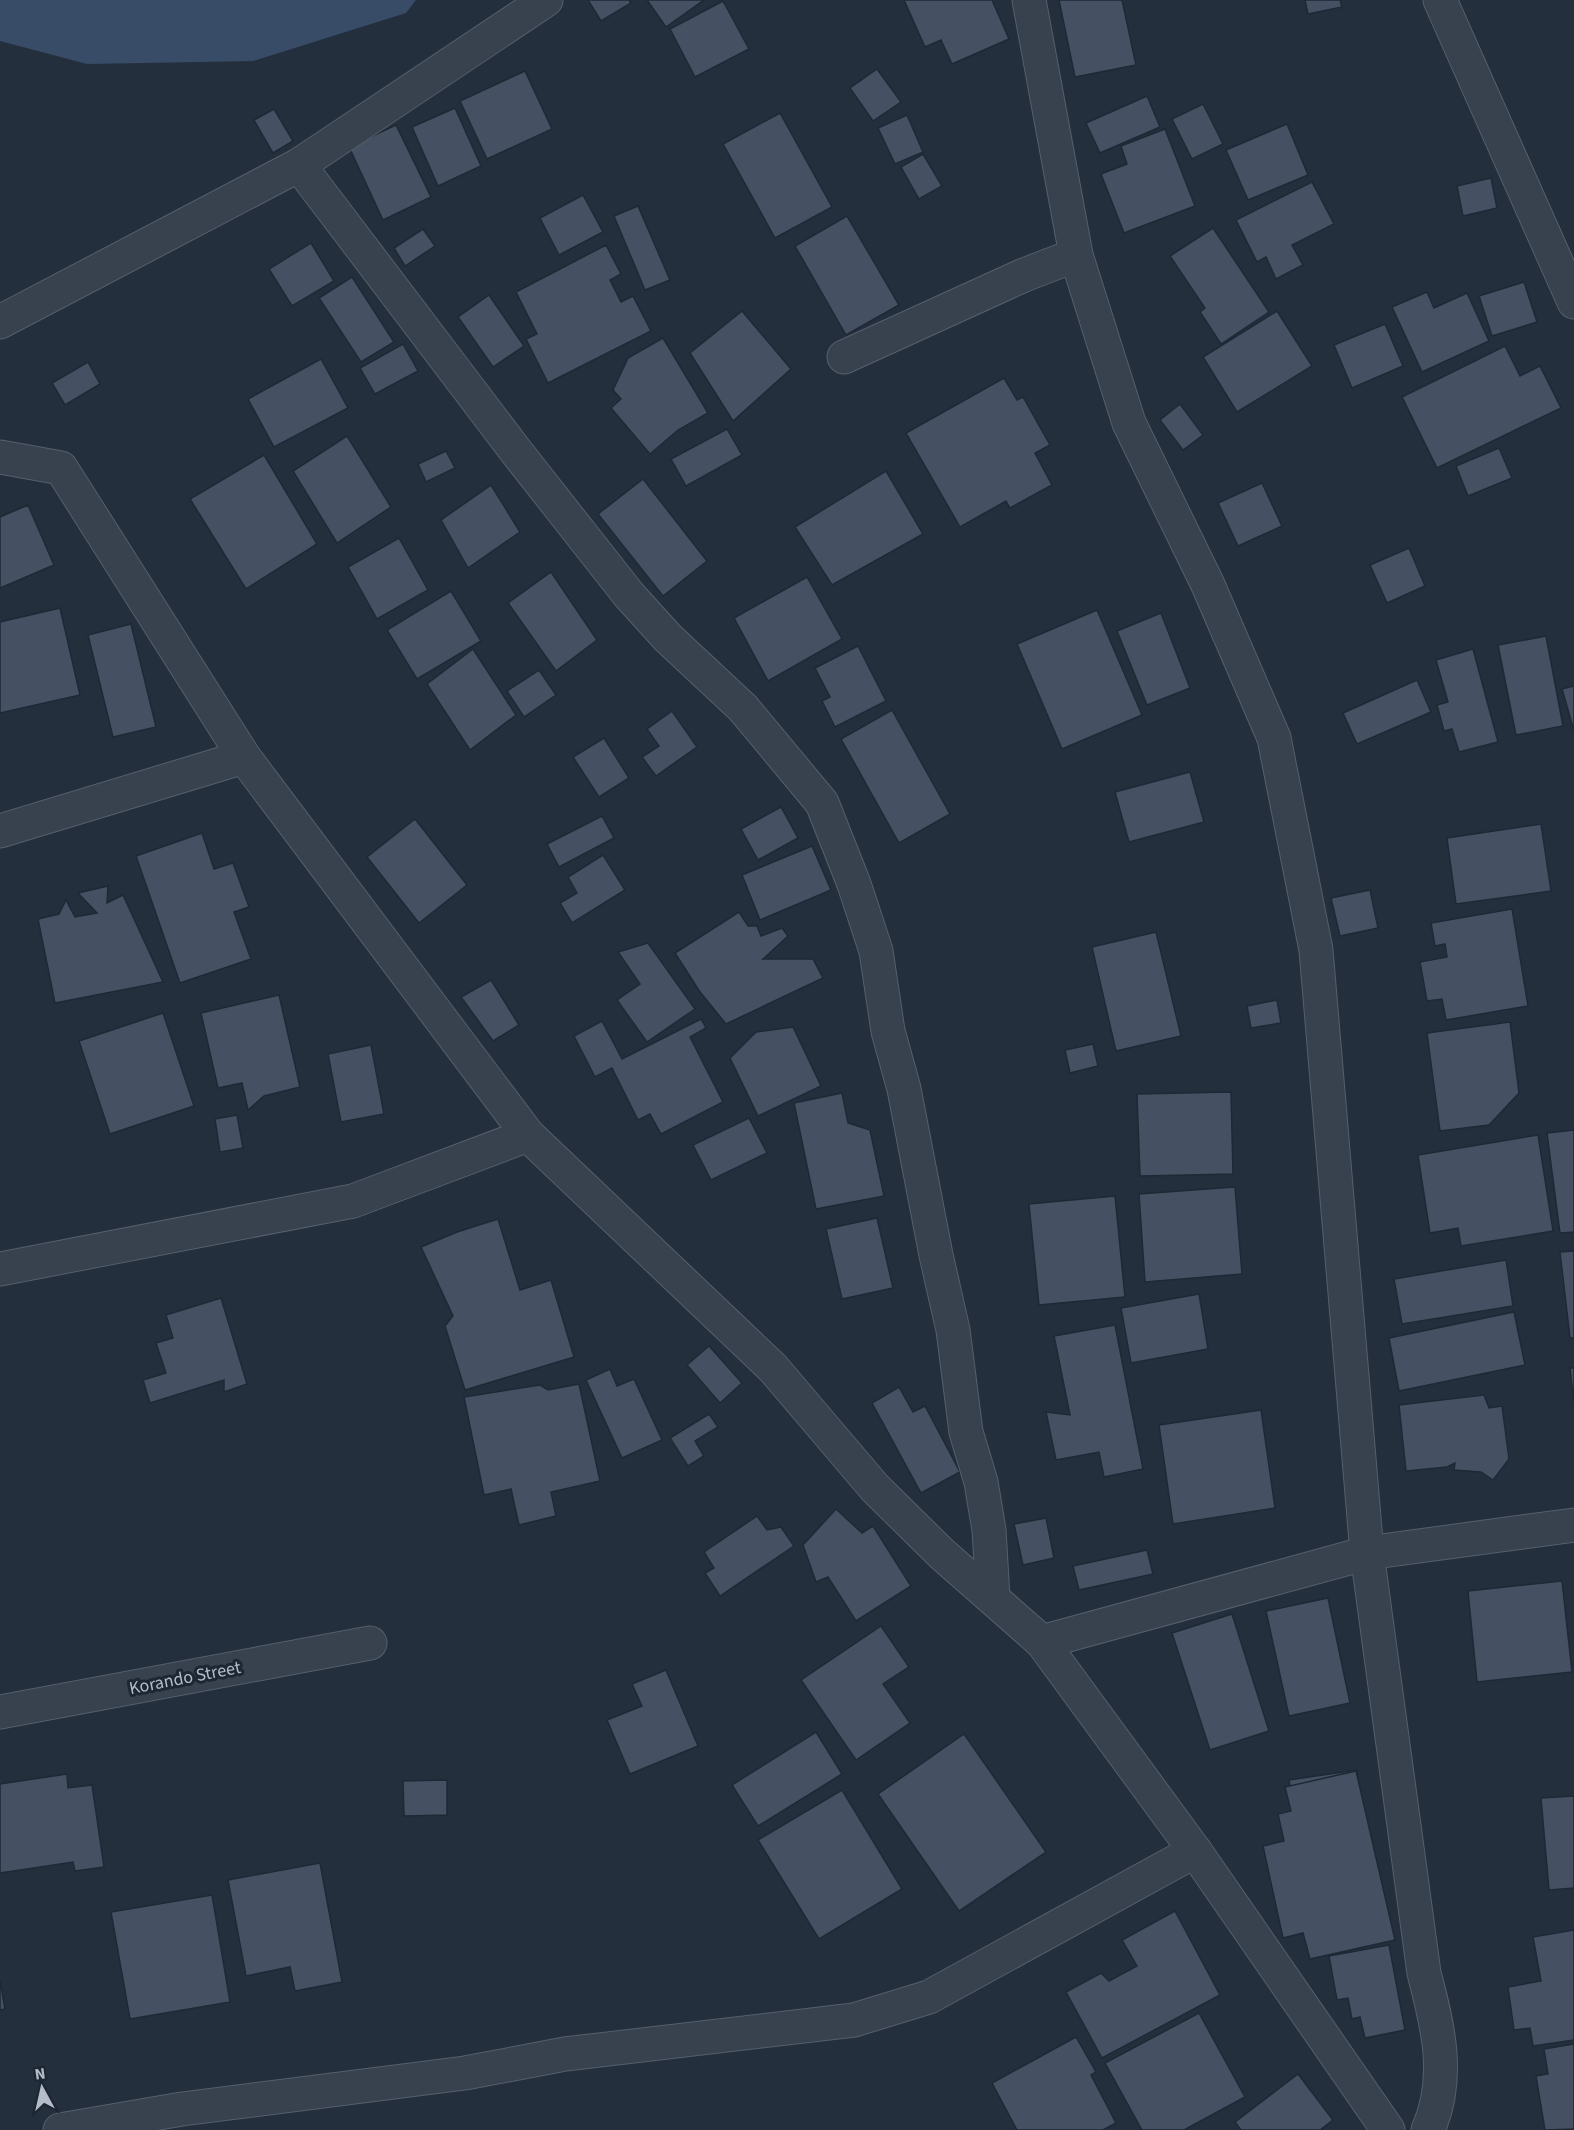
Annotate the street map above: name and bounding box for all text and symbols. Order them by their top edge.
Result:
street label: Korando Street [127,1655,243,1701]
north arrow [12,2058,72,2118]
text: N [33,2063,47,2086]

